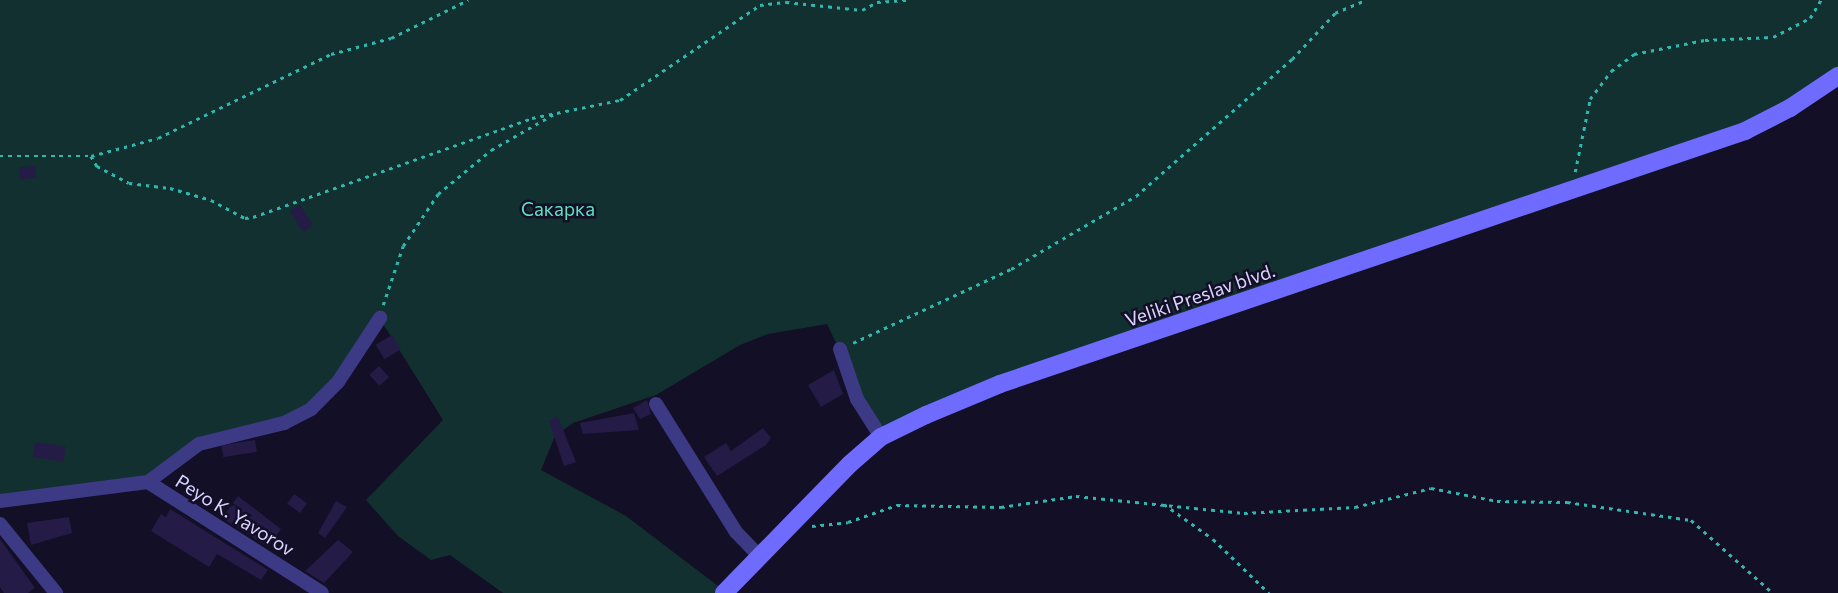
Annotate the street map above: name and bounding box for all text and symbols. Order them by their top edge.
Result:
park label: Сакарка [521,198,595,220]
street label: Veliki Preslav blvd. [1122,259,1278,331]
street label: Peyo K. Yavorov [171,469,299,561]

